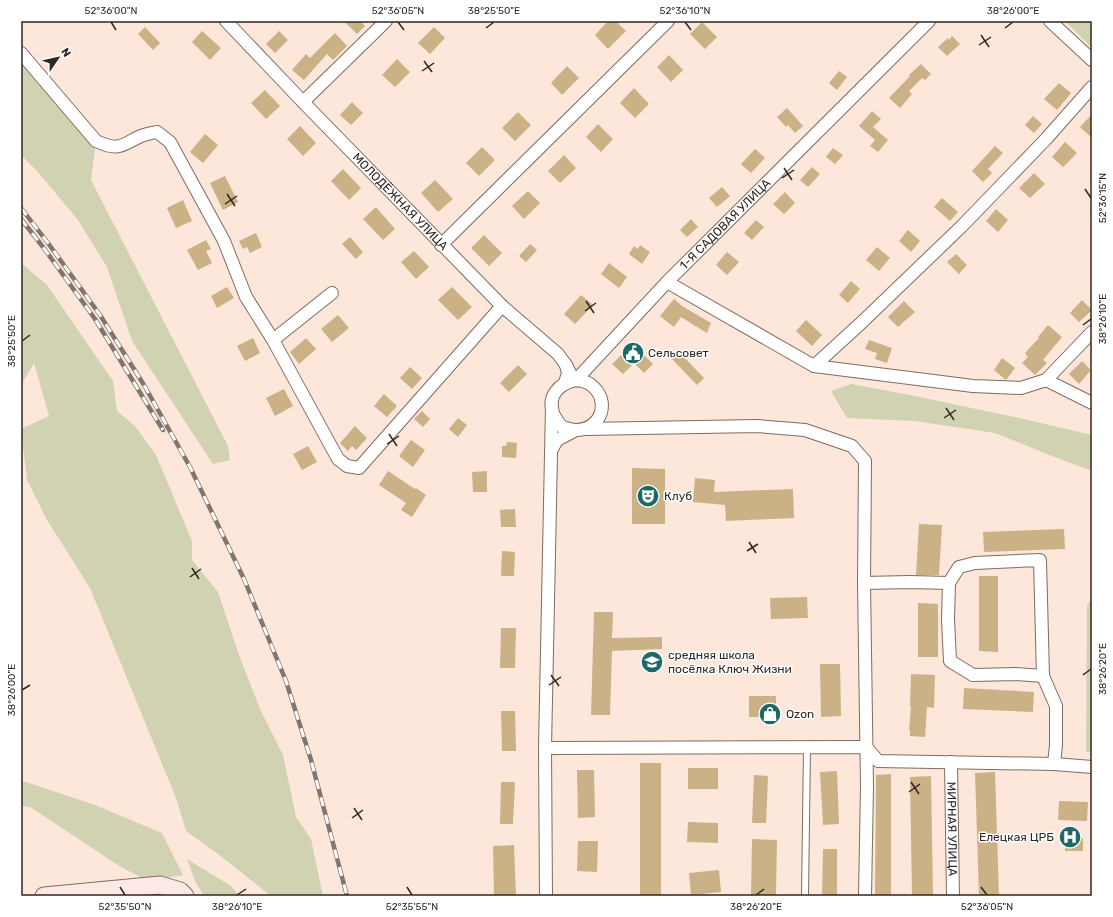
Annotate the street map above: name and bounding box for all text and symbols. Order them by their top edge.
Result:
text: 52°36'00"N [85,5,138,17]
text: 52°36'05"N [372,5,424,17]
text: 38°25'50"E [468,5,520,17]
text: 52°36'10"N [660,5,710,17]
text: 38°26'00"E [987,5,1039,17]
north arrow [38,38,78,78]
text: N [58,46,74,60]
street label: МОЛОДЁЖНАЯ УЛИЦА [350,150,451,253]
text: 52°36'15"N [1097,173,1109,223]
street label: 1-Я САДОВАЯ УЛИЦА [677,176,773,272]
text: 38°26'10"E [1097,294,1109,344]
text: 38°25'50"E [6,315,18,367]
public building icon: Сельсовет [620,340,646,366]
place label: Сельсовет [648,346,709,360]
theatre icon: Клуб [635,483,661,509]
place label: Клуб [664,489,692,503]
text: 38°26'20"E [1097,643,1109,695]
place label: средняя школа посёлка Ключ Жизни [668,648,792,676]
school or university icon: средняя школа посёлка Ключ Жизни [639,649,665,675]
text: 38°26'00"E [6,664,18,716]
shop icon: Ozon [757,701,783,727]
place label: Ozon [786,707,814,721]
street label: МИРНАЯ УЛИЦА [944,782,960,876]
hospital icon: Елецкая ЦРБ [1057,824,1083,850]
place label: Елецкая ЦРБ [979,830,1054,844]
text: 52°35'50"N [99,901,151,913]
text: 38°26'10"E [212,901,262,913]
text: 52°35'55"N [386,901,438,913]
text: 38°26'20"E [730,901,782,913]
text: 52°36'05"N [961,901,1013,913]

